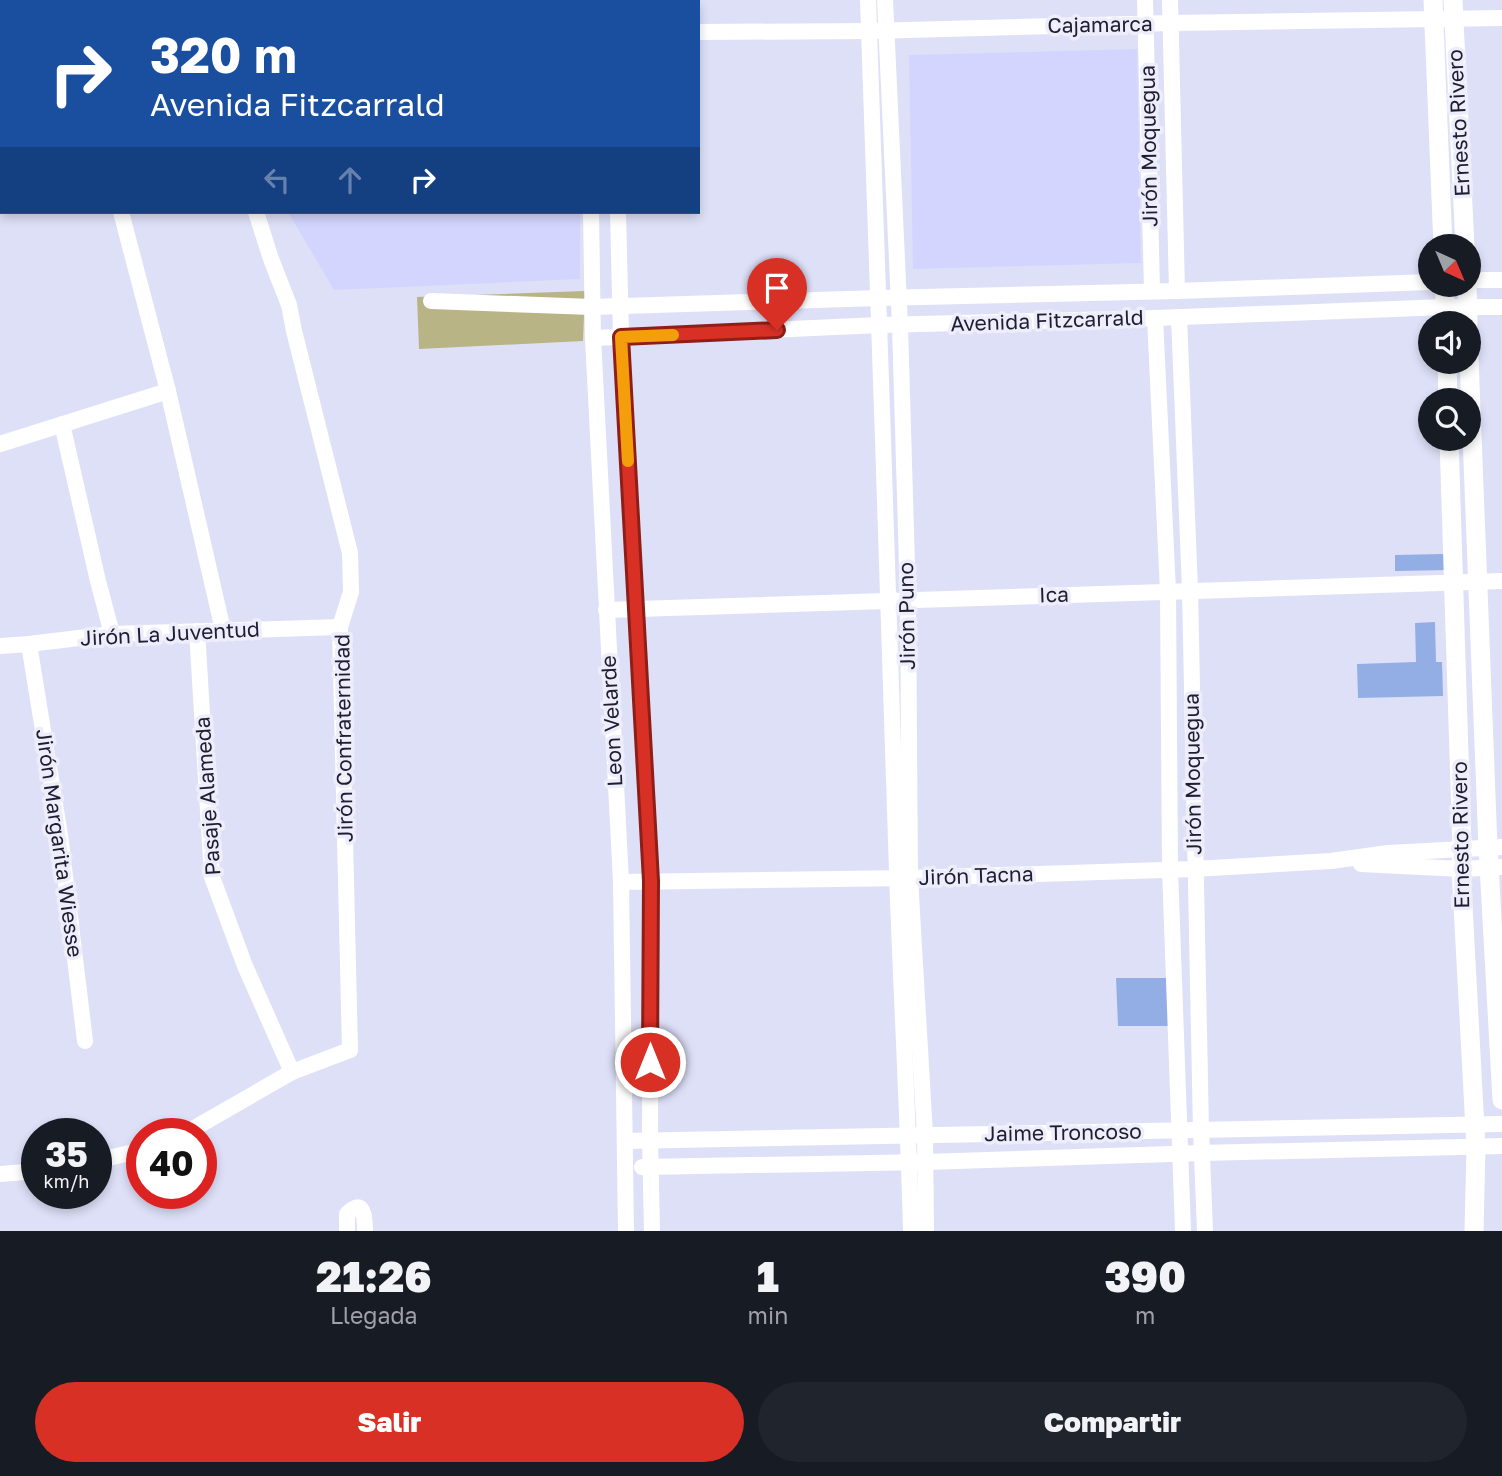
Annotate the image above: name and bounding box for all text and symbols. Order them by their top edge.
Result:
street label: Cajamarca [1047,10,1153,38]
text: 320 m [150,25,297,84]
icon: right [35,28,126,119]
street label: Ernesto Rivero [1441,49,1475,197]
street label: Jirón Moquegua [1134,65,1162,227]
text: Avenida Fitzcarrald [150,85,445,123]
icon: left [258,161,296,199]
icon: ahead [331,161,369,199]
icon: right [404,161,442,199]
north arrow [1418,234,1480,298]
map controls [1418,234,1481,451]
pin [747,258,807,330]
icon: arrive [758,269,796,307]
street label: Avenida Fitzcarrald [950,304,1144,336]
button: sound [1418,311,1481,374]
button: search [1418,388,1481,451]
street label: Jirón Puno [892,562,920,670]
street label: Ica [1039,580,1069,608]
street label: Jirón La Juventud [79,615,260,651]
street label: Jirón Confraternidad [328,634,358,842]
street label: Leon Velarde [595,655,627,787]
street label: Jirón Moquegua [1178,693,1206,855]
street label: Pasaje Alameda [188,716,226,876]
street label: Jirón Margarita Wiesse [31,727,89,959]
street label: Ernesto Rivero [1446,761,1474,909]
street label: Jirón Tacna [918,860,1034,890]
position arrow [613,1025,687,1099]
speed limit sign: 40 [126,1118,217,1209]
street label: Jaime Troncoso [984,1118,1142,1146]
text: 35 [45,1133,88,1175]
text: km/h [44,1170,89,1192]
text: 21:26 [316,1251,432,1301]
text: 1 [757,1251,779,1301]
text: 390 [1104,1251,1186,1301]
text: Llegada [330,1301,418,1329]
text: min [748,1301,788,1329]
text: m [1135,1301,1155,1329]
button: Salir [35,1382,744,1462]
button: Compartir [758,1382,1467,1462]

